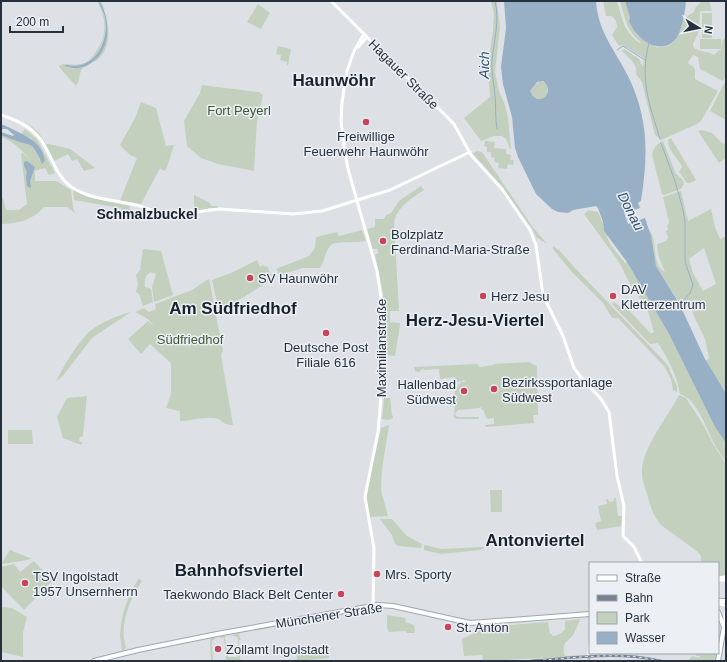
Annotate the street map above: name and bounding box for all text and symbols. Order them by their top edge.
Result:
scale bar [10,8,63,34]
north arrow [679,8,719,48]
text: 200 m [16,15,49,29]
text: N [702,25,715,35]
street label: Hagauer Straße [366,36,442,112]
water label: Aich [476,51,492,80]
district label: Haunwöhr [292,71,376,90]
park label: Fort Peyerl [207,103,271,118]
marker: Freiwillige Feuerwehr Haunwöhr [361,117,371,127]
place label: Freiwillige Feuerwehr Haunwöhr [303,129,429,159]
water label: Donau [615,189,648,233]
district label: Schmalzbuckel [96,206,198,222]
place label: Bolzplatz Ferdinand-Maria-Straße [391,227,530,257]
marker: Bolzplatz Ferdinand-Maria-Straße [378,236,388,246]
place label: SV Haunwöhr [258,271,339,286]
marker: SV Haunwöhr [245,273,255,283]
place label: DAV Kletterzentrum [621,282,706,312]
place label: Herz Jesu [491,289,550,304]
marker: Herz Jesu [478,291,488,301]
marker: DAV Kletterzentrum [608,291,618,301]
district label: Am Südfriedhof [169,299,297,318]
street label: Maximilianstraße [374,299,389,397]
district label: Herz-Jesu-Viertel [406,311,544,330]
marker: Deutsche Post Filiale 616 [321,328,331,338]
park label: Südfriedhof [157,332,224,347]
place label: Deutsche Post Filiale 616 [284,340,369,370]
place label: Bezirkssportanlage Südwest [502,375,613,405]
place label: Hallenbad Südwest [397,377,456,407]
marker: Bezirkssportanlage Südwest [489,384,499,394]
marker: Hallenbad Südwest [459,386,469,396]
district label: Antonviertel [485,531,585,550]
district label: Bahnhofsviertel [175,561,303,580]
legend [589,562,719,654]
place label: Mrs. Sporty [385,567,452,582]
place label: TSV Ingolstadt 1957 Unsernherrn [33,569,138,599]
marker: Mrs. Sporty [372,569,382,579]
text: Straße [625,571,661,585]
marker: TSV Ingolstadt 1957 Unsernherrn [20,578,30,588]
place label: Taekwondo Black Belt Center [163,587,334,602]
marker: Taekwondo Black Belt Center [336,589,346,599]
text: Bahn [625,591,653,605]
street label: Münchener Straße [275,600,383,631]
text: Park [625,611,651,625]
place label: St. Anton [456,620,509,635]
marker: St. Anton [443,622,453,632]
text: Wasser [625,631,665,645]
place label: Zollamt Ingolstadt [226,642,329,657]
marker: Zollamt Ingolstadt [213,644,223,654]

